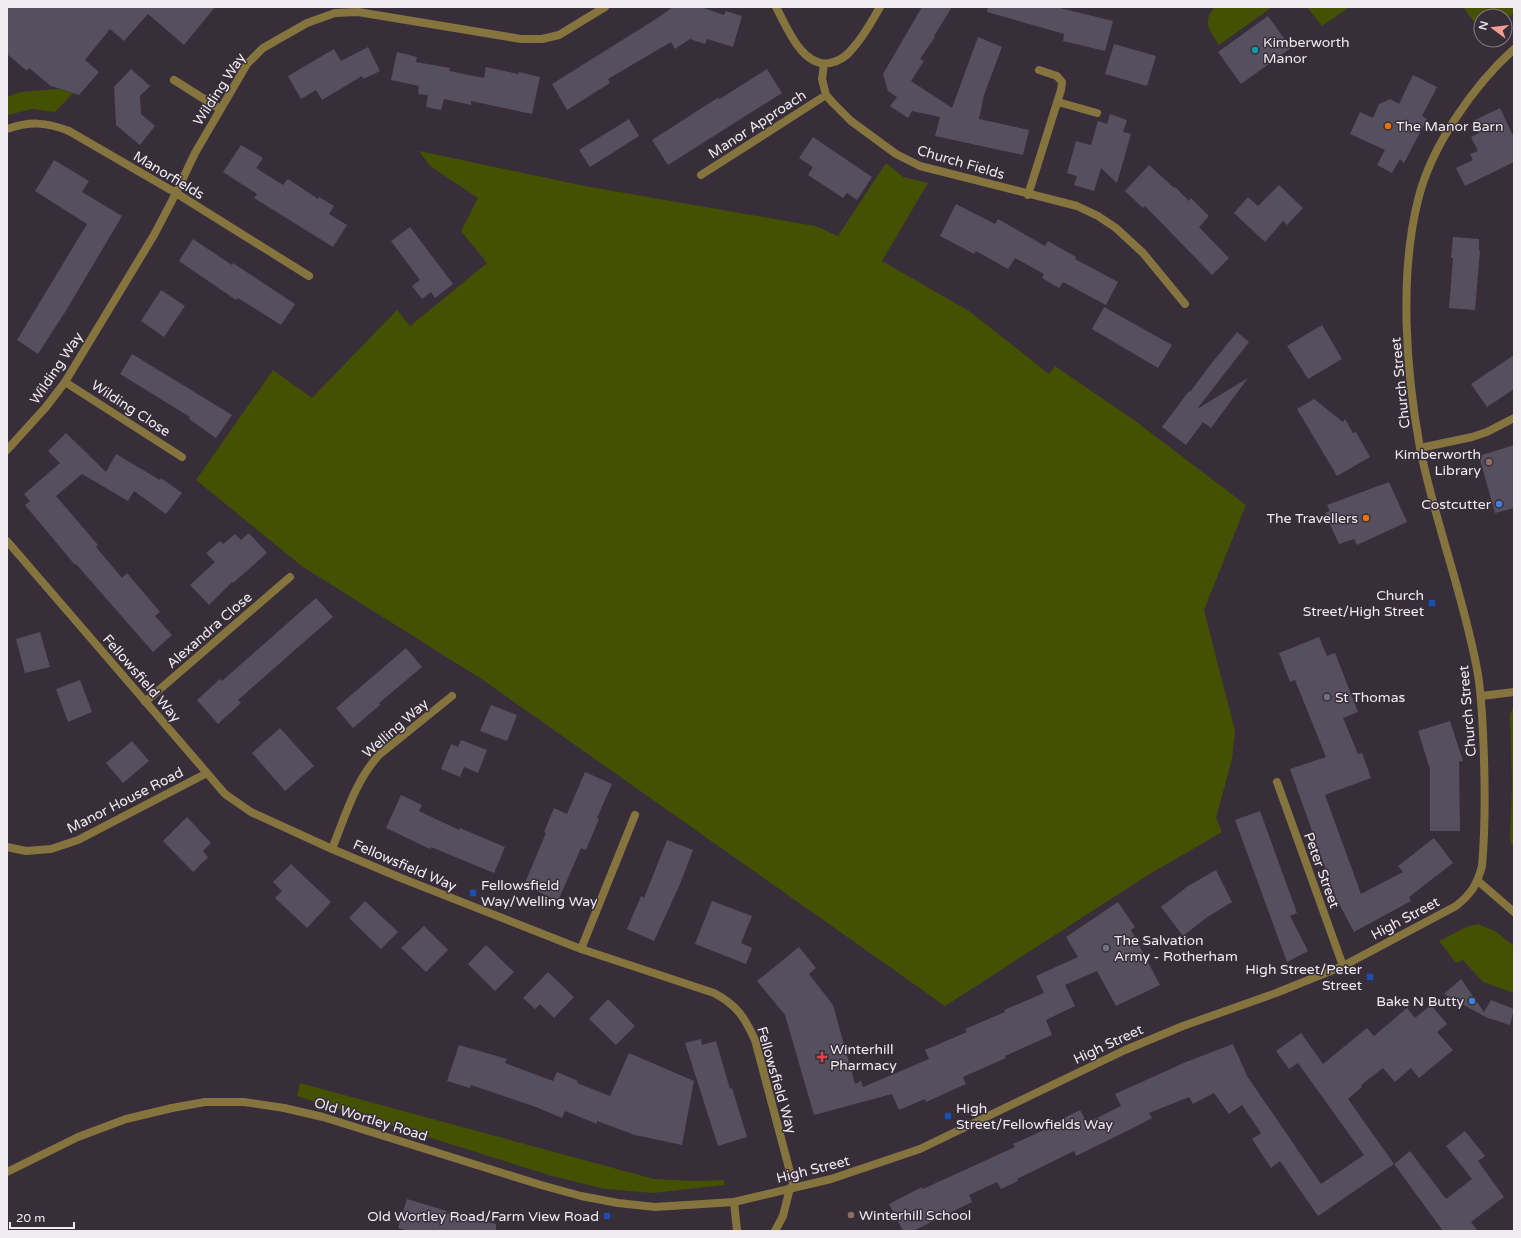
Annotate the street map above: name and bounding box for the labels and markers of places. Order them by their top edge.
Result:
place label: Kimberworth Manor [1263,34,1350,67]
marker: Kimberworth Manor [1250,45,1260,55]
place label: The Manor Barn [1396,118,1503,135]
marker: The Manor Barn [1383,121,1393,131]
place label: Kimberworth Library [1394,446,1481,479]
marker: Kimberworth Library [1484,457,1494,467]
place label: Costcutter [1421,496,1492,513]
marker: Costcutter [1494,499,1504,509]
place label: The Travellers [1266,510,1358,527]
marker: The Travellers [1361,513,1371,523]
place label: Church Street/High Street [1303,587,1425,620]
marker: Church Street/High Street [1427,598,1437,608]
place label: St Thomas [1335,689,1406,706]
marker: St Thomas [1322,692,1332,702]
place label: Fellowsfield Way/Welling Way [481,877,598,910]
marker: Fellowsfield Way/Welling Way [468,888,478,898]
place label: The Salvation Army - Rotherham [1114,932,1238,965]
marker: The Salvation Army - Rotherham [1101,943,1111,953]
place label: High Street/Peter Street [1245,961,1363,994]
marker: High Street/Peter Street [1365,972,1375,982]
place label: Bake N Butty [1376,993,1464,1010]
marker: Bake N Butty [1467,996,1477,1006]
place label: Winterhill Pharmacy [830,1041,897,1074]
marker: Winterhill Pharmacy [817,1052,827,1062]
place label: High Street/Fellowfields Way [956,1100,1113,1133]
marker: High Street/Fellowfields Way [943,1111,953,1121]
place label: Winterhill School [859,1207,971,1224]
place label: Old Wortley Road/Farm View Road [367,1208,599,1225]
marker: Winterhill School [846,1210,856,1220]
marker: Old Wortley Road/Farm View Road [602,1211,612,1221]

